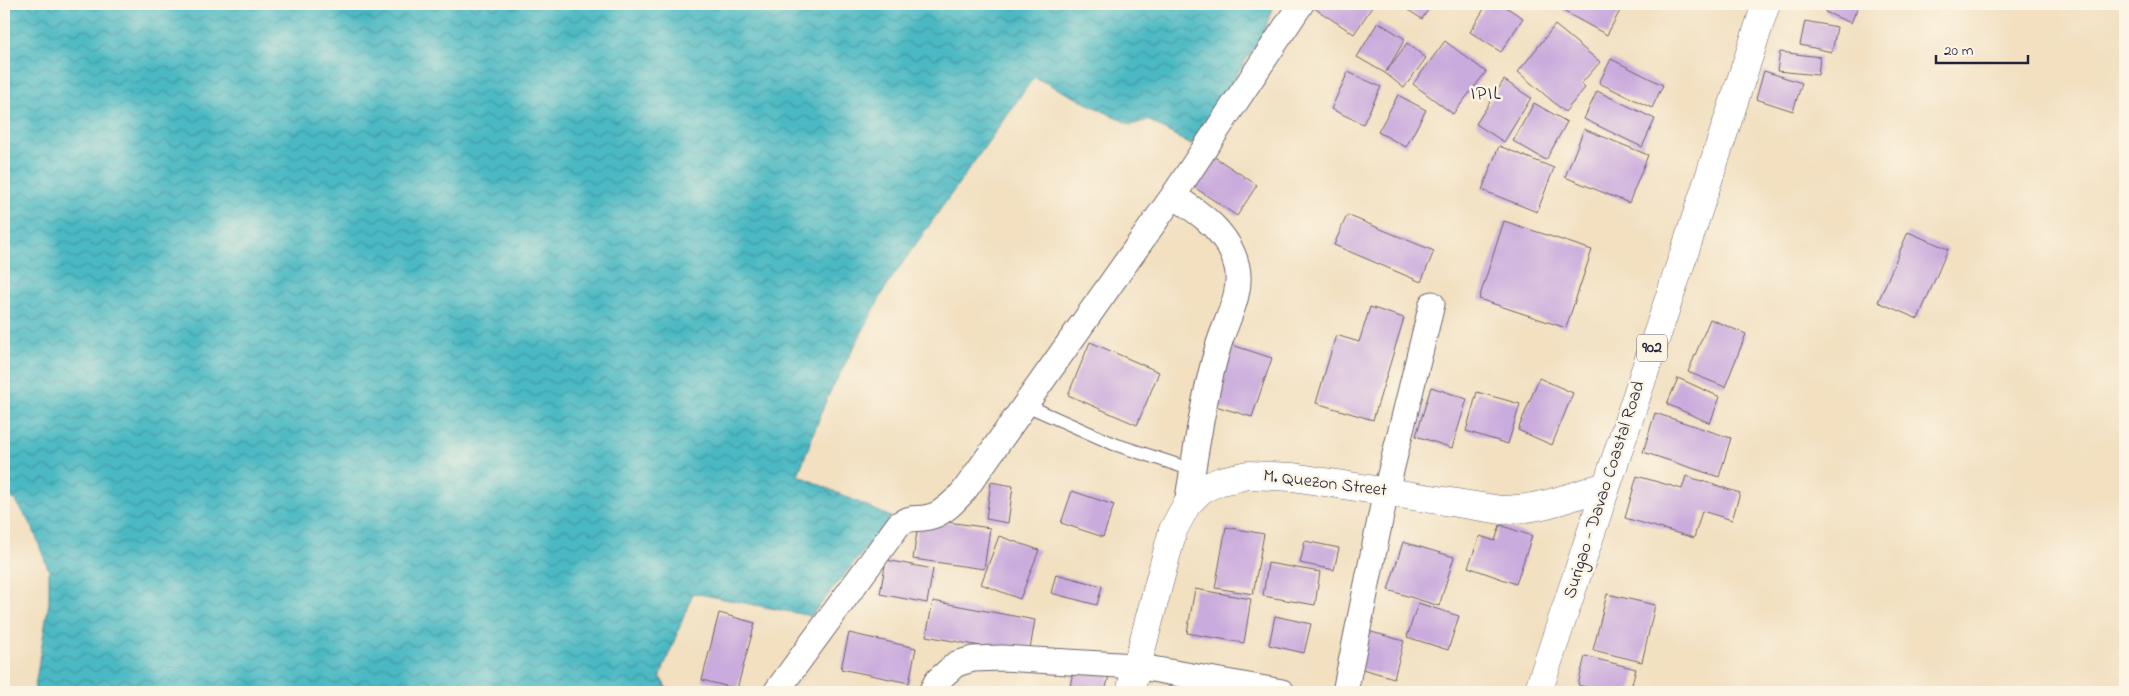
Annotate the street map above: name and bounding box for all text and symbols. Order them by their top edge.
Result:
scale bar [1936,32,2029,64]
text: 20 m [1944,40,1974,62]
district label: IPIL [1470,80,1502,109]
road number: 902 [1637,334,1667,362]
street label: Surigao - Davao Coastal Road [1557,378,1653,603]
street label: M. Quezon Street [1262,464,1388,504]

